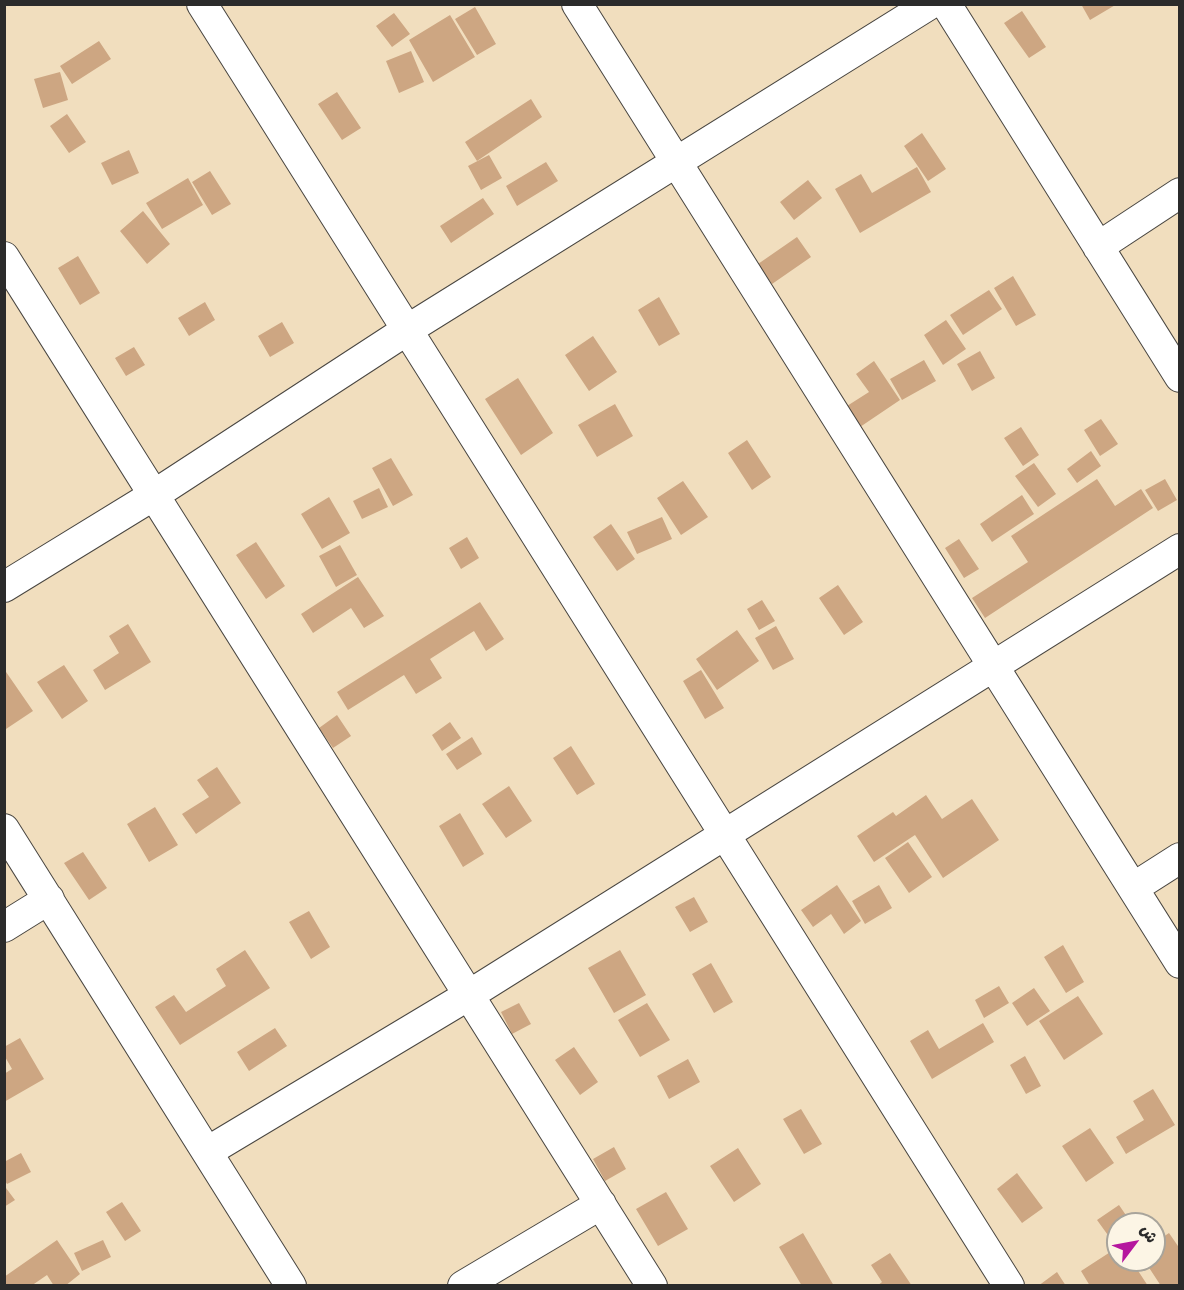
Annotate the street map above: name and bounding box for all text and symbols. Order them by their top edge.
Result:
north arrow [1106,1212,1166,1272]
text: ش [1136,1220,1164,1246]

